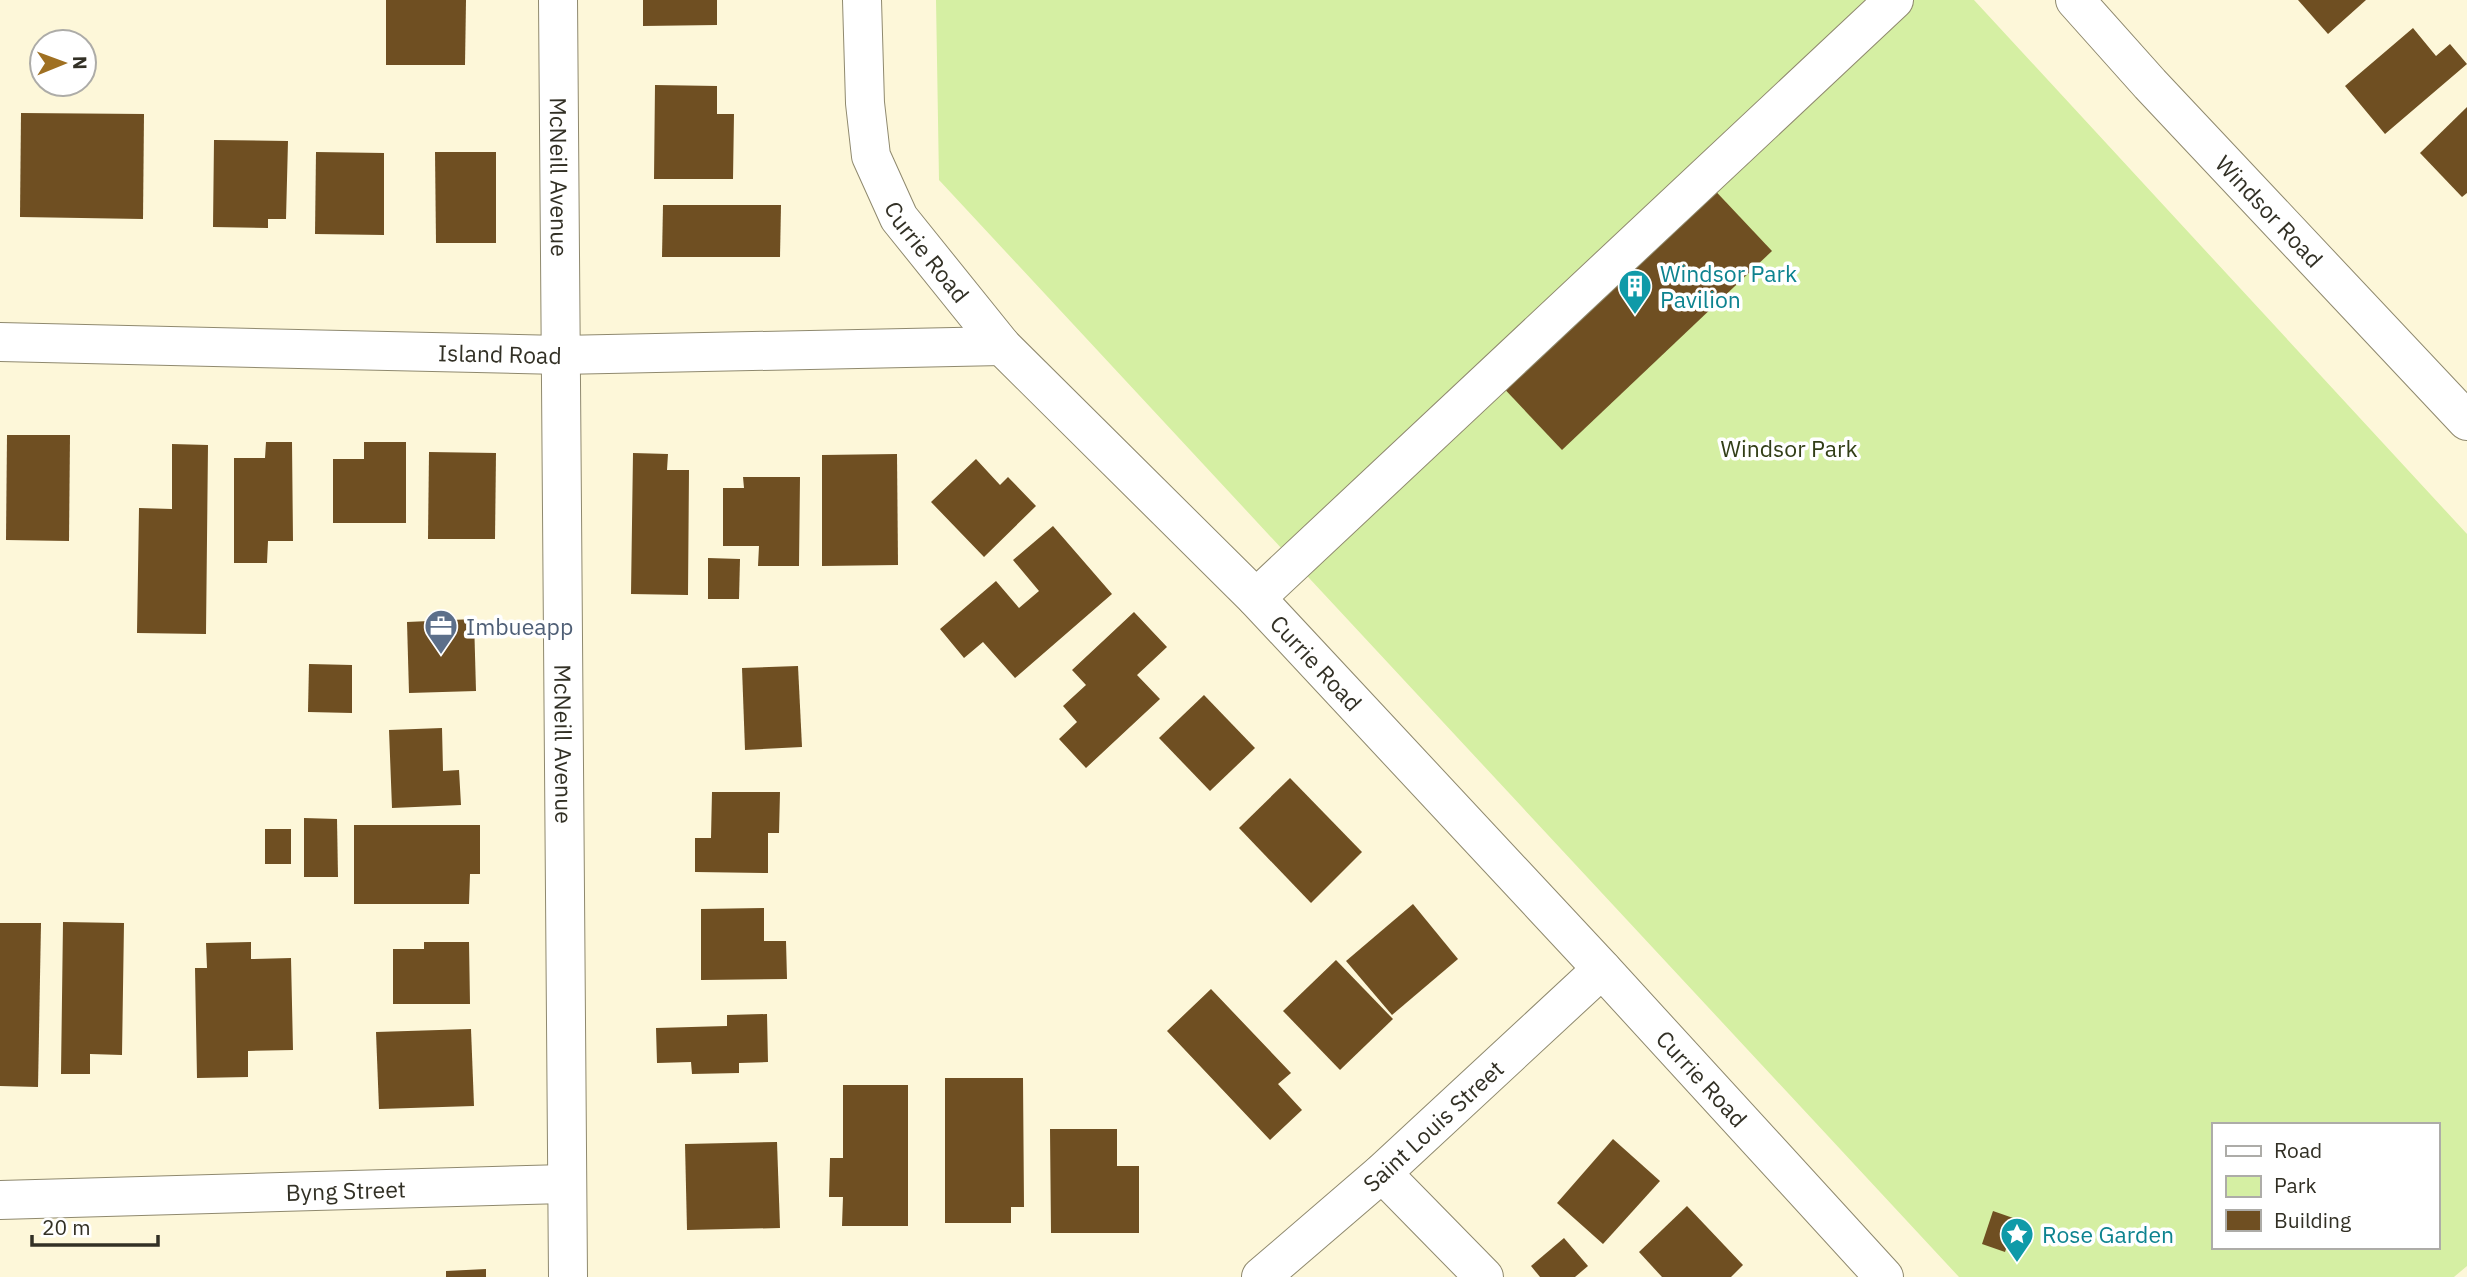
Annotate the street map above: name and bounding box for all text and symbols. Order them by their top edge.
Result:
north arrow [28,28,98,98]
text: N [68,56,92,70]
street label: McNeill Avenue [544,97,575,257]
street label: Windsor Road [2209,148,2330,274]
street label: Currie Road [878,196,976,309]
place label: Windsor Park Pavilion [1660,258,1797,314]
building icon: Windsor Park Pavilion [1616,267,1654,316]
street label: Island Road [438,337,562,370]
park label: Windsor Park [1720,433,1858,463]
office icon: Imbueapp [422,607,460,656]
street label: Currie Road [1264,608,1369,717]
place label: Imbueapp [466,611,573,641]
street label: McNeill Avenue [548,664,579,824]
street label: Currie Road [1650,1024,1754,1133]
street label: Saint Louis Street [1356,1053,1509,1198]
legend [2212,1123,2439,1249]
text: Road [2274,1136,2322,1164]
text: Park [2274,1171,2317,1199]
street label: Byng Street [285,1174,406,1207]
scale bar [32,1204,158,1248]
text: Building [2274,1206,2351,1234]
text: 20 m [42,1213,91,1241]
place icon: Rose Garden [1998,1215,2036,1264]
place label: Rose Garden [2042,1219,2174,1249]

